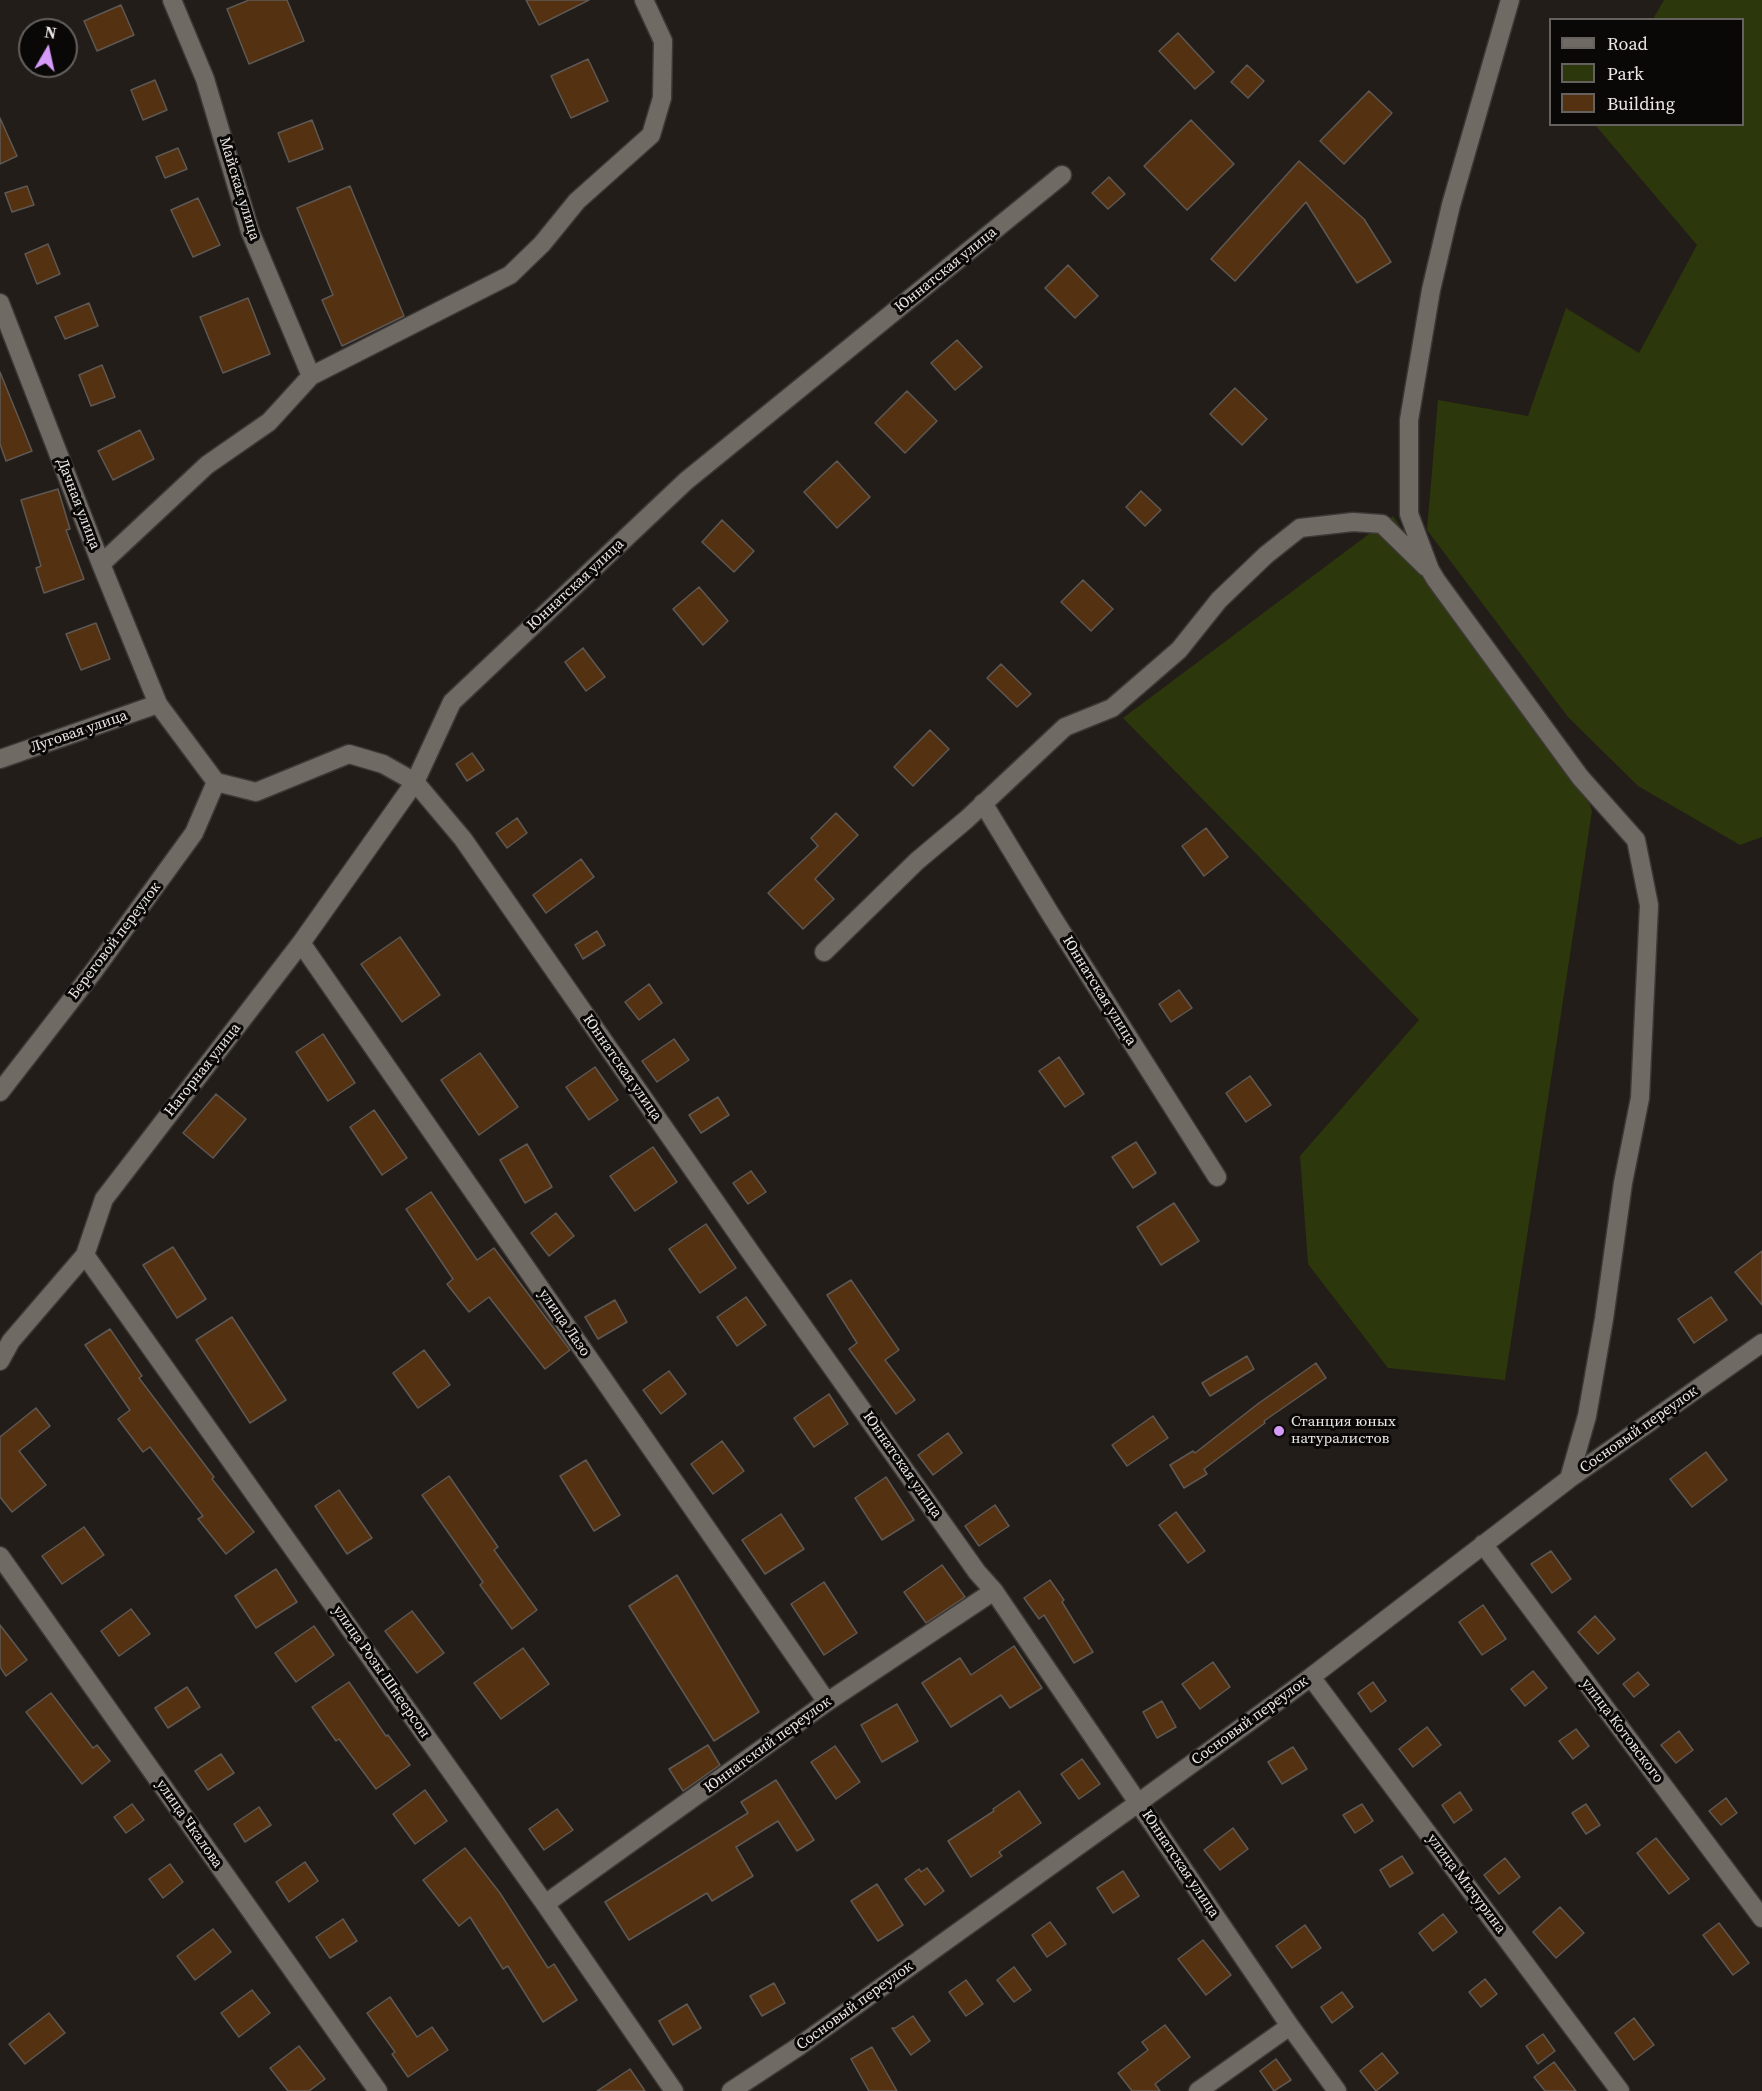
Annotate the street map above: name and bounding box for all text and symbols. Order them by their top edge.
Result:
north arrow [18,18,78,78]
legend [1549,18,1744,126]
text: N [43,20,58,44]
text: Road [1607,31,1648,56]
text: Park [1607,61,1644,86]
text: Building [1607,91,1675,116]
street label: Майская улица [215,135,263,243]
street label: Юннатская улица [891,223,1001,317]
street label: Дачная улица [52,456,104,552]
street label: Юннатская улица [524,535,628,635]
street label: Луговая улица [28,707,130,757]
street label: Береговой переулок [65,879,165,1003]
street label: Юннатская улица [1058,933,1140,1049]
street label: Юннатская улица [579,1011,665,1125]
street label: Нагорная улица [161,1020,245,1120]
street label: улица Лазо [534,1286,594,1360]
street label: Сосновый переулок [1577,1383,1701,1477]
street label: Юннатская улица [859,1408,945,1522]
place label: Станция юных натуралистов [1291,1413,1396,1448]
marker: Станция юных натуралистов [1272,1424,1286,1438]
street label: улица Розы Шнеерсон [328,1602,434,1742]
street label: Сосновый переулок [1188,1673,1312,1769]
street label: улица Котовского [1577,1675,1667,1787]
street label: Юннатский переулок [701,1693,835,1797]
street label: улица Чкалова [152,1776,226,1872]
street label: Юннатская улица [1137,1807,1223,1921]
street label: улица Мичурина [1423,1831,1509,1937]
street label: Сосновый переулок [793,1958,917,2054]

